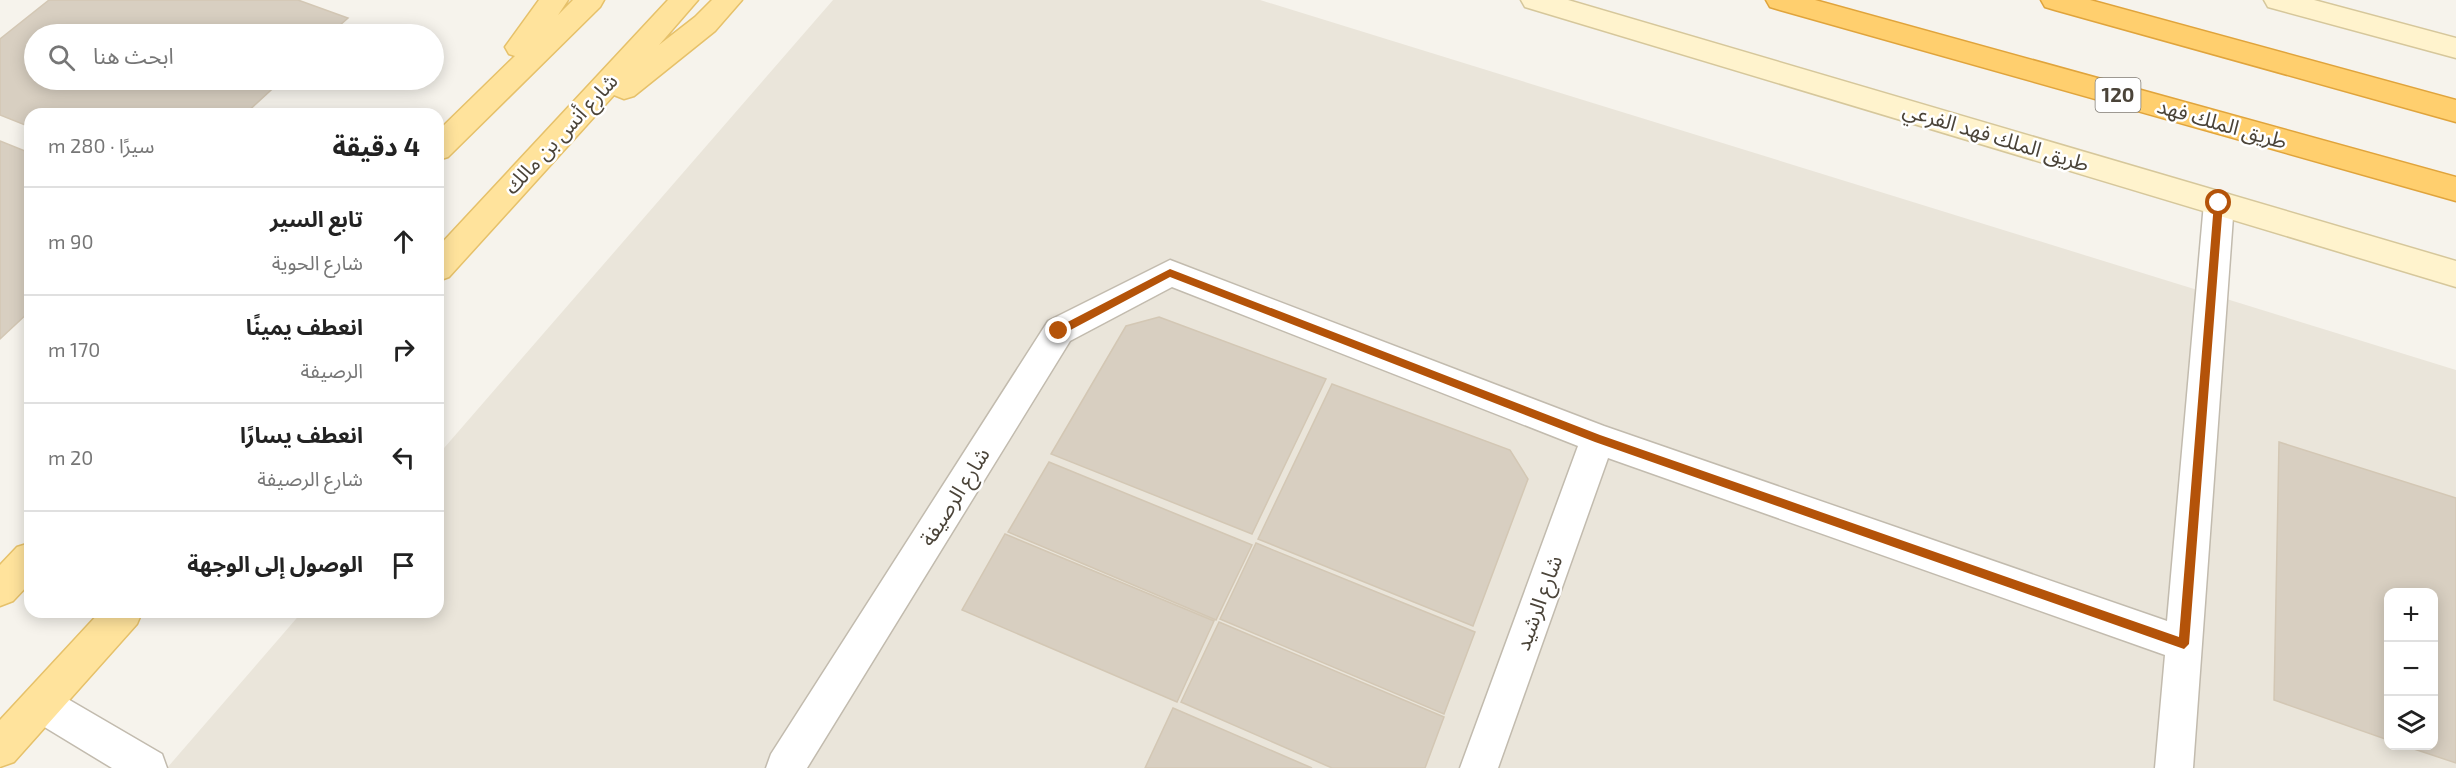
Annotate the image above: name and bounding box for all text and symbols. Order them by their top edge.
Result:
search box [24,24,444,90]
icon: search [45,41,78,74]
text: ابحث هنا [93,42,174,68]
street label: شارع أنس بن مالك [498,68,625,201]
road number: 120 [2096,78,2140,112]
street label: طريق الملك فهد [2154,92,2290,155]
street label: طريق الملك فهد الفرعي [1899,95,2093,180]
text: 4 دقيقة [332,130,420,161]
text: سيرًا · 280 m [48,133,154,157]
route start [2205,189,2231,215]
text: تابع السير [270,205,363,231]
icon: ahead [387,225,420,258]
text: 90 m [48,229,94,253]
text: شارع الحوية [272,250,363,274]
text: انعطف يمينًا [246,313,363,339]
route end [1045,317,1071,343]
icon: right [387,333,420,366]
text: 170 m [48,337,100,361]
text: الرصيفة [301,358,363,382]
text: انعطف يسارًا [240,421,363,447]
icon: left [387,441,420,474]
street label: شارع الرصيفة [914,442,997,552]
text: 20 m [48,445,93,469]
text: شارع الرصيفة [257,466,363,490]
icon: arrive [387,549,420,582]
text: الوصول إلى الوجهة [187,550,363,576]
street label: شارع الرشيد [1509,552,1570,655]
map controls [2384,588,2438,750]
button: + [2384,588,2438,642]
button: − [2384,642,2438,696]
button: layers [2384,696,2438,750]

